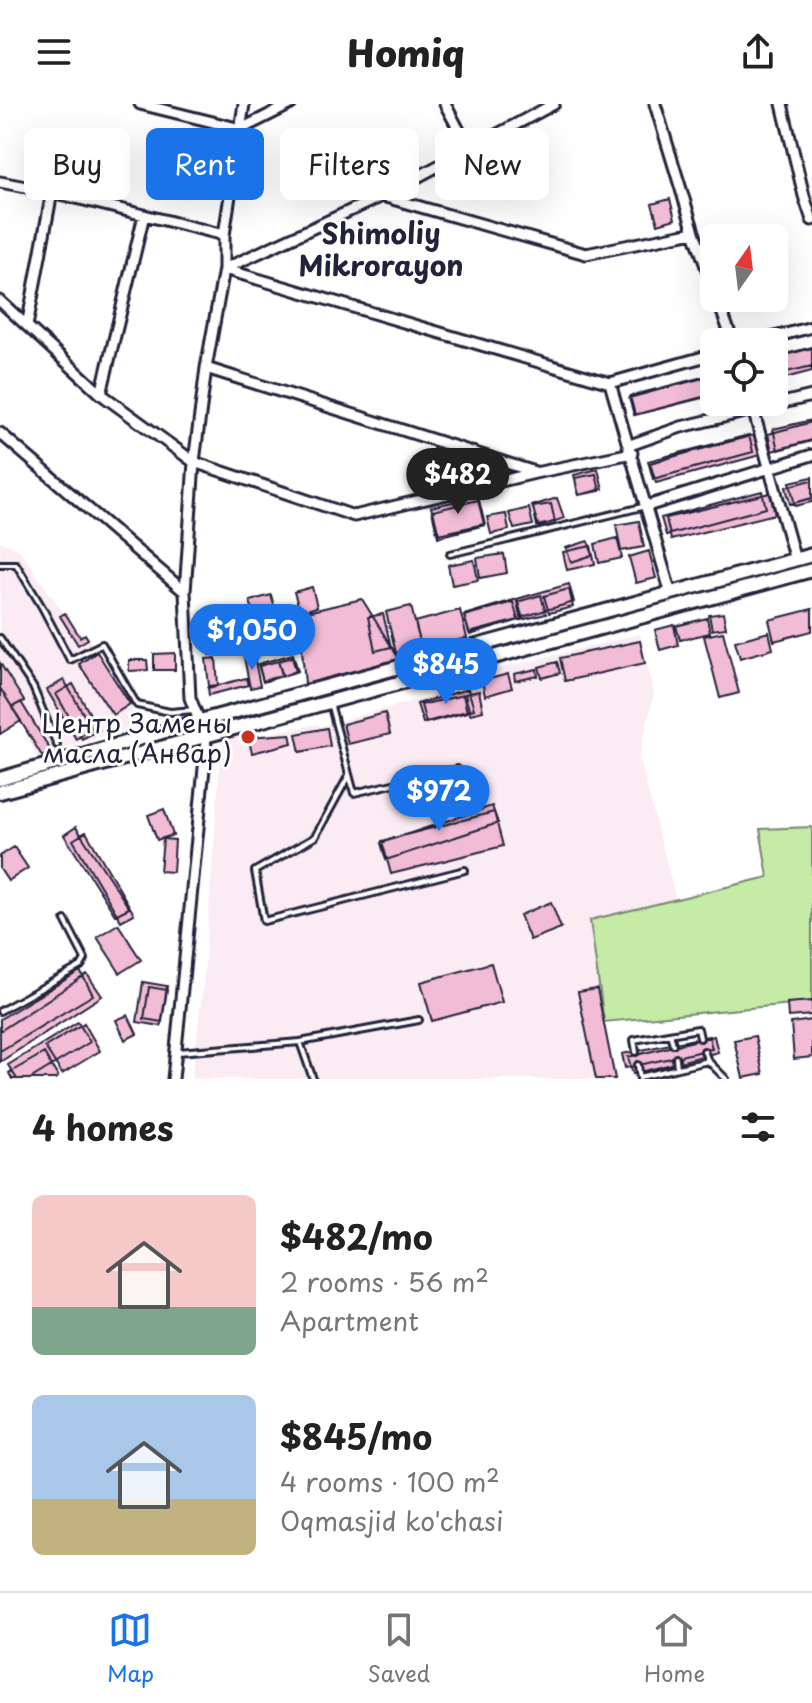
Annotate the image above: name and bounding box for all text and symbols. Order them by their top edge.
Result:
text: Homiq [347,25,465,79]
icon: menu [32,30,76,74]
icon: share [736,30,780,74]
chip: Buy [24,128,130,200]
chip: Rent [146,128,264,200]
chip: Filters [280,128,419,200]
chip: New [435,128,549,200]
district label: Shimoliy Mikrorayon [298,211,464,286]
north arrow [700,224,788,312]
map controls [700,224,788,416]
button: locate [700,328,788,416]
pin: $482 [411,448,505,516]
text: $482 [424,454,492,493]
pin: $1,050 [187,604,317,672]
text: $1,050 [207,610,297,649]
pin: $845 [399,638,493,706]
text: $845 [412,644,480,683]
place label: Центр Замены масла (Анвар) [42,703,232,772]
marker: Центр Замены масла (Анвар) [239,728,257,746]
pin: $972 [392,765,486,833]
text: $972 [407,771,471,810]
text: 4 homes [32,1101,174,1153]
icon: filters [736,1105,780,1149]
text: $482/mo [280,1210,433,1262]
icon: home [96,1227,192,1323]
text: 2 rooms · 56 m² [280,1262,489,1301]
text: Apartment [280,1301,419,1340]
text: $845/mo [280,1410,432,1462]
icon: home [96,1427,192,1523]
text: 4 rooms · 100 m² [280,1462,500,1501]
text: Oqmasjid ko'chasi [280,1501,503,1540]
tab: Map [107,1608,154,1689]
tab: Saved [368,1608,430,1689]
tab: Home [644,1608,705,1689]

